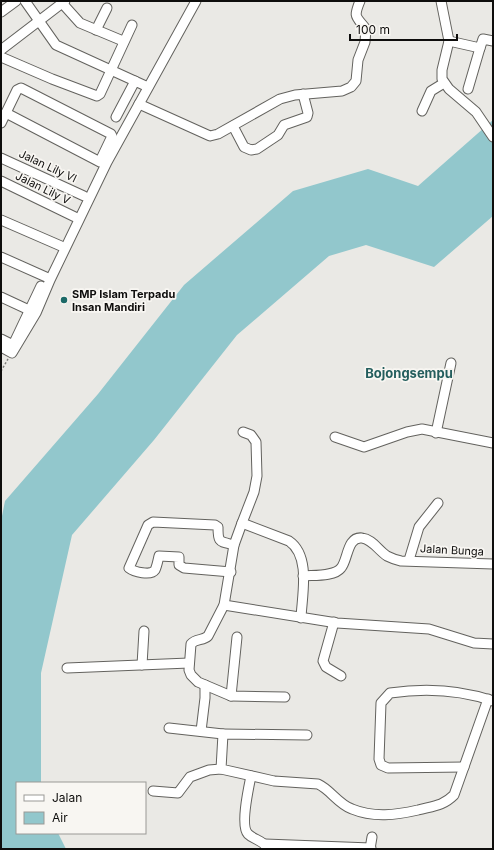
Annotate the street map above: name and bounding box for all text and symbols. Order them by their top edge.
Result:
scale bar [350,16,457,42]
text: 100 m [356,22,390,37]
street label: Jalan Lily VI [17,146,79,186]
street label: Jalan Lily V [13,169,73,207]
place label: SMP Islam Terpadu Insan Mandiri [72,287,175,314]
marker: SMP Islam Terpadu Insan Mandiri [59,295,69,305]
district label: Bojongsempu [365,365,453,381]
street label: Jalan Bunga [420,541,484,559]
legend [16,782,146,834]
text: Jalan [52,790,82,805]
text: Air [52,810,68,825]

